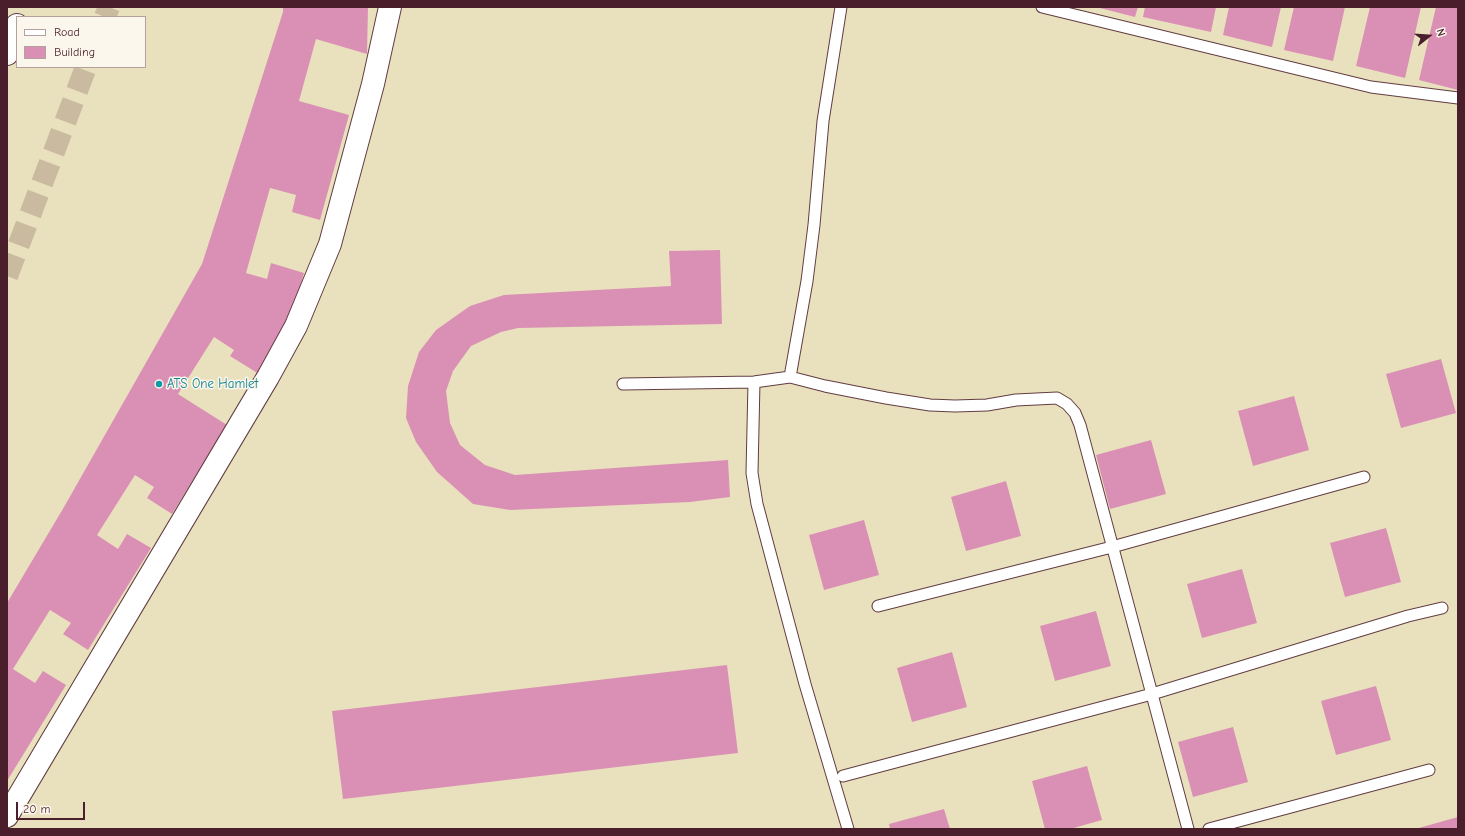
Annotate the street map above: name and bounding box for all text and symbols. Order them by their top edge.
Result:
legend [16,16,146,68]
north arrow [1409,16,1449,56]
text: Road [54,25,80,39]
text: N [1434,27,1448,38]
text: Building [54,45,95,59]
place label: ATS One Hamlet [167,376,258,392]
marker: ATS One Hamlet [154,379,164,389]
scale bar [18,794,87,820]
text: 20 m [23,802,51,816]

